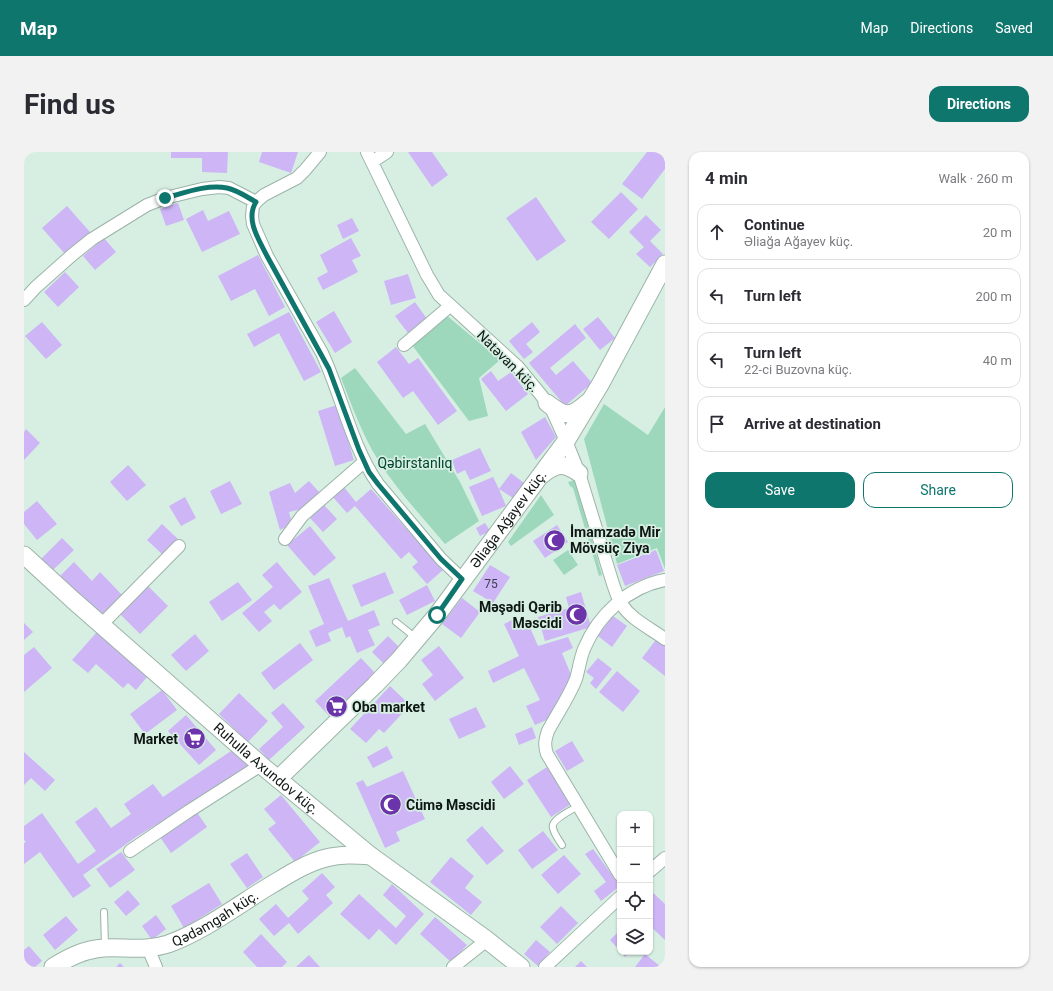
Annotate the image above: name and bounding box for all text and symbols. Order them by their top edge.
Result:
text: Map [20,17,58,40]
text: Map [861,20,888,36]
text: Directions [910,20,973,36]
text: Saved [995,20,1033,36]
button: Directions [929,86,1029,122]
text: Find us [24,88,115,121]
text: 4 min [705,168,748,188]
text: Walk · 260 m [938,171,1013,186]
route end [156,189,174,207]
text: Continue [744,216,805,234]
icon: ahead [706,221,728,243]
text: 20 m [983,225,1012,240]
text: Əliağa Ağayev küç. [744,234,853,249]
icon: left [706,285,728,307]
text: Turn left [744,287,801,305]
text: 200 m [975,289,1012,304]
street label: Natəvan küç. [474,327,542,395]
text: Turn left [744,344,801,362]
icon: left [706,349,728,371]
text: 40 m [983,353,1012,368]
text: 22-ci Buzovna küç. [744,362,852,377]
icon: arrive [706,413,728,435]
text: Arrive at destination [744,415,881,433]
park label: Qəbirstanlıq [377,455,453,471]
street label: Əliağa Ağayev küç. [467,467,550,571]
button: Save [705,472,855,508]
button: Share [863,472,1013,508]
place label: İmamzadə Mir Mövsüç Ziya [570,524,660,556]
mosque icon: İmamzadə Mir Mövsüç Ziya [541,527,567,553]
house number: 75 [484,577,498,591]
place label: Məşədi Qərib Məscidi [479,599,562,631]
mosque icon: Məşədi Qərib Məscidi [564,602,590,628]
route start [428,606,446,624]
supermarket icon: Oba market [323,694,349,720]
place label: Oba market [352,699,425,715]
street label: Ruhulla Axundov küç. [210,719,322,818]
supermarket icon: Market [181,726,207,752]
place label: Market [133,731,178,747]
mosque icon: Cümə Məscidi [378,792,404,818]
place label: Cümə Məscidi [406,797,495,813]
map controls [617,811,653,955]
button: + [617,811,653,847]
button: − [617,847,653,883]
button: locate [617,883,653,919]
street label: Qədəmgah küç. [170,887,261,950]
button: layers [617,919,653,955]

